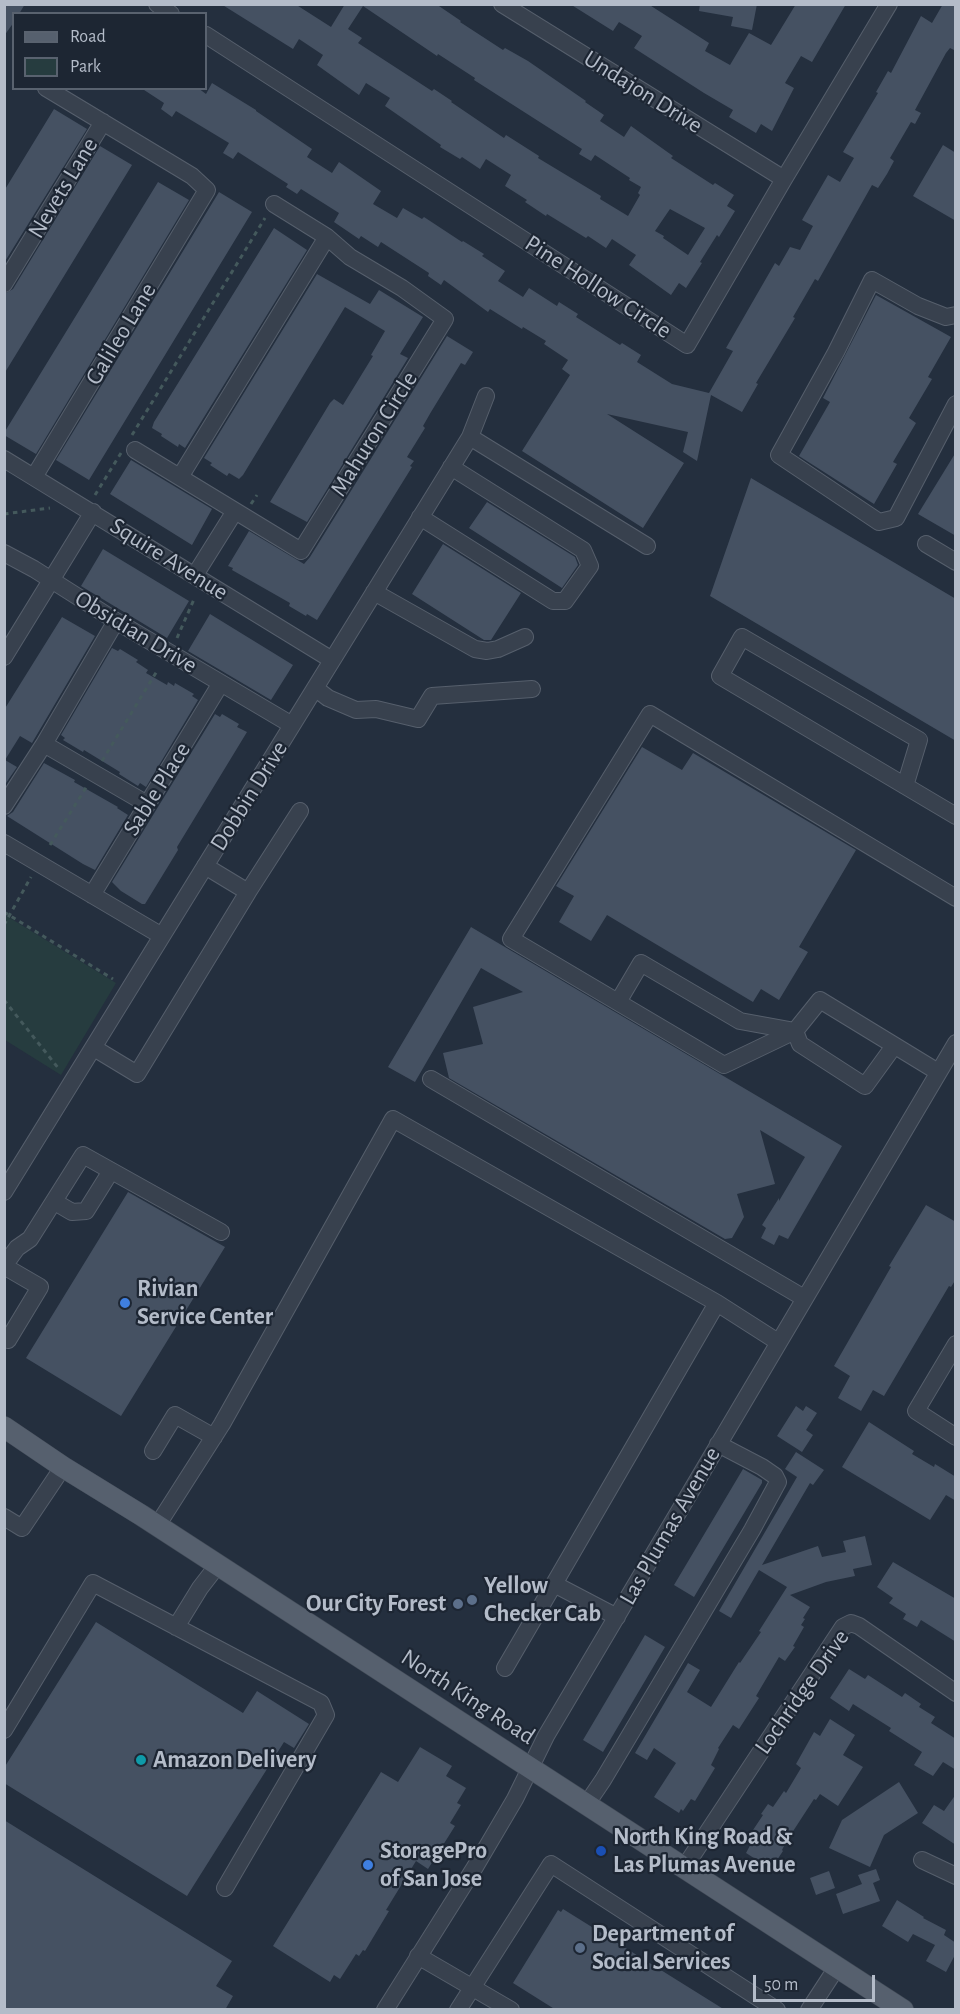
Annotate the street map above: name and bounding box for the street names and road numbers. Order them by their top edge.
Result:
street label: Undajon Drive [578,44,708,140]
street label: Nevets Lane [22,132,104,244]
street label: Pine Hollow Circle [519,229,677,345]
street label: Galileo Lane [79,278,163,390]
street label: Mahuron Circle [324,366,424,502]
street label: Squire Avenue [105,511,233,607]
street label: Obsidian Drive [70,584,202,680]
street label: Dobbin Drive [204,736,294,856]
street label: Sable Place [117,737,197,841]
street label: Las Plumas Avenue [613,1442,727,1610]
street label: Lochridge Drive [748,1624,856,1760]
street label: North King Road [396,1643,540,1751]

